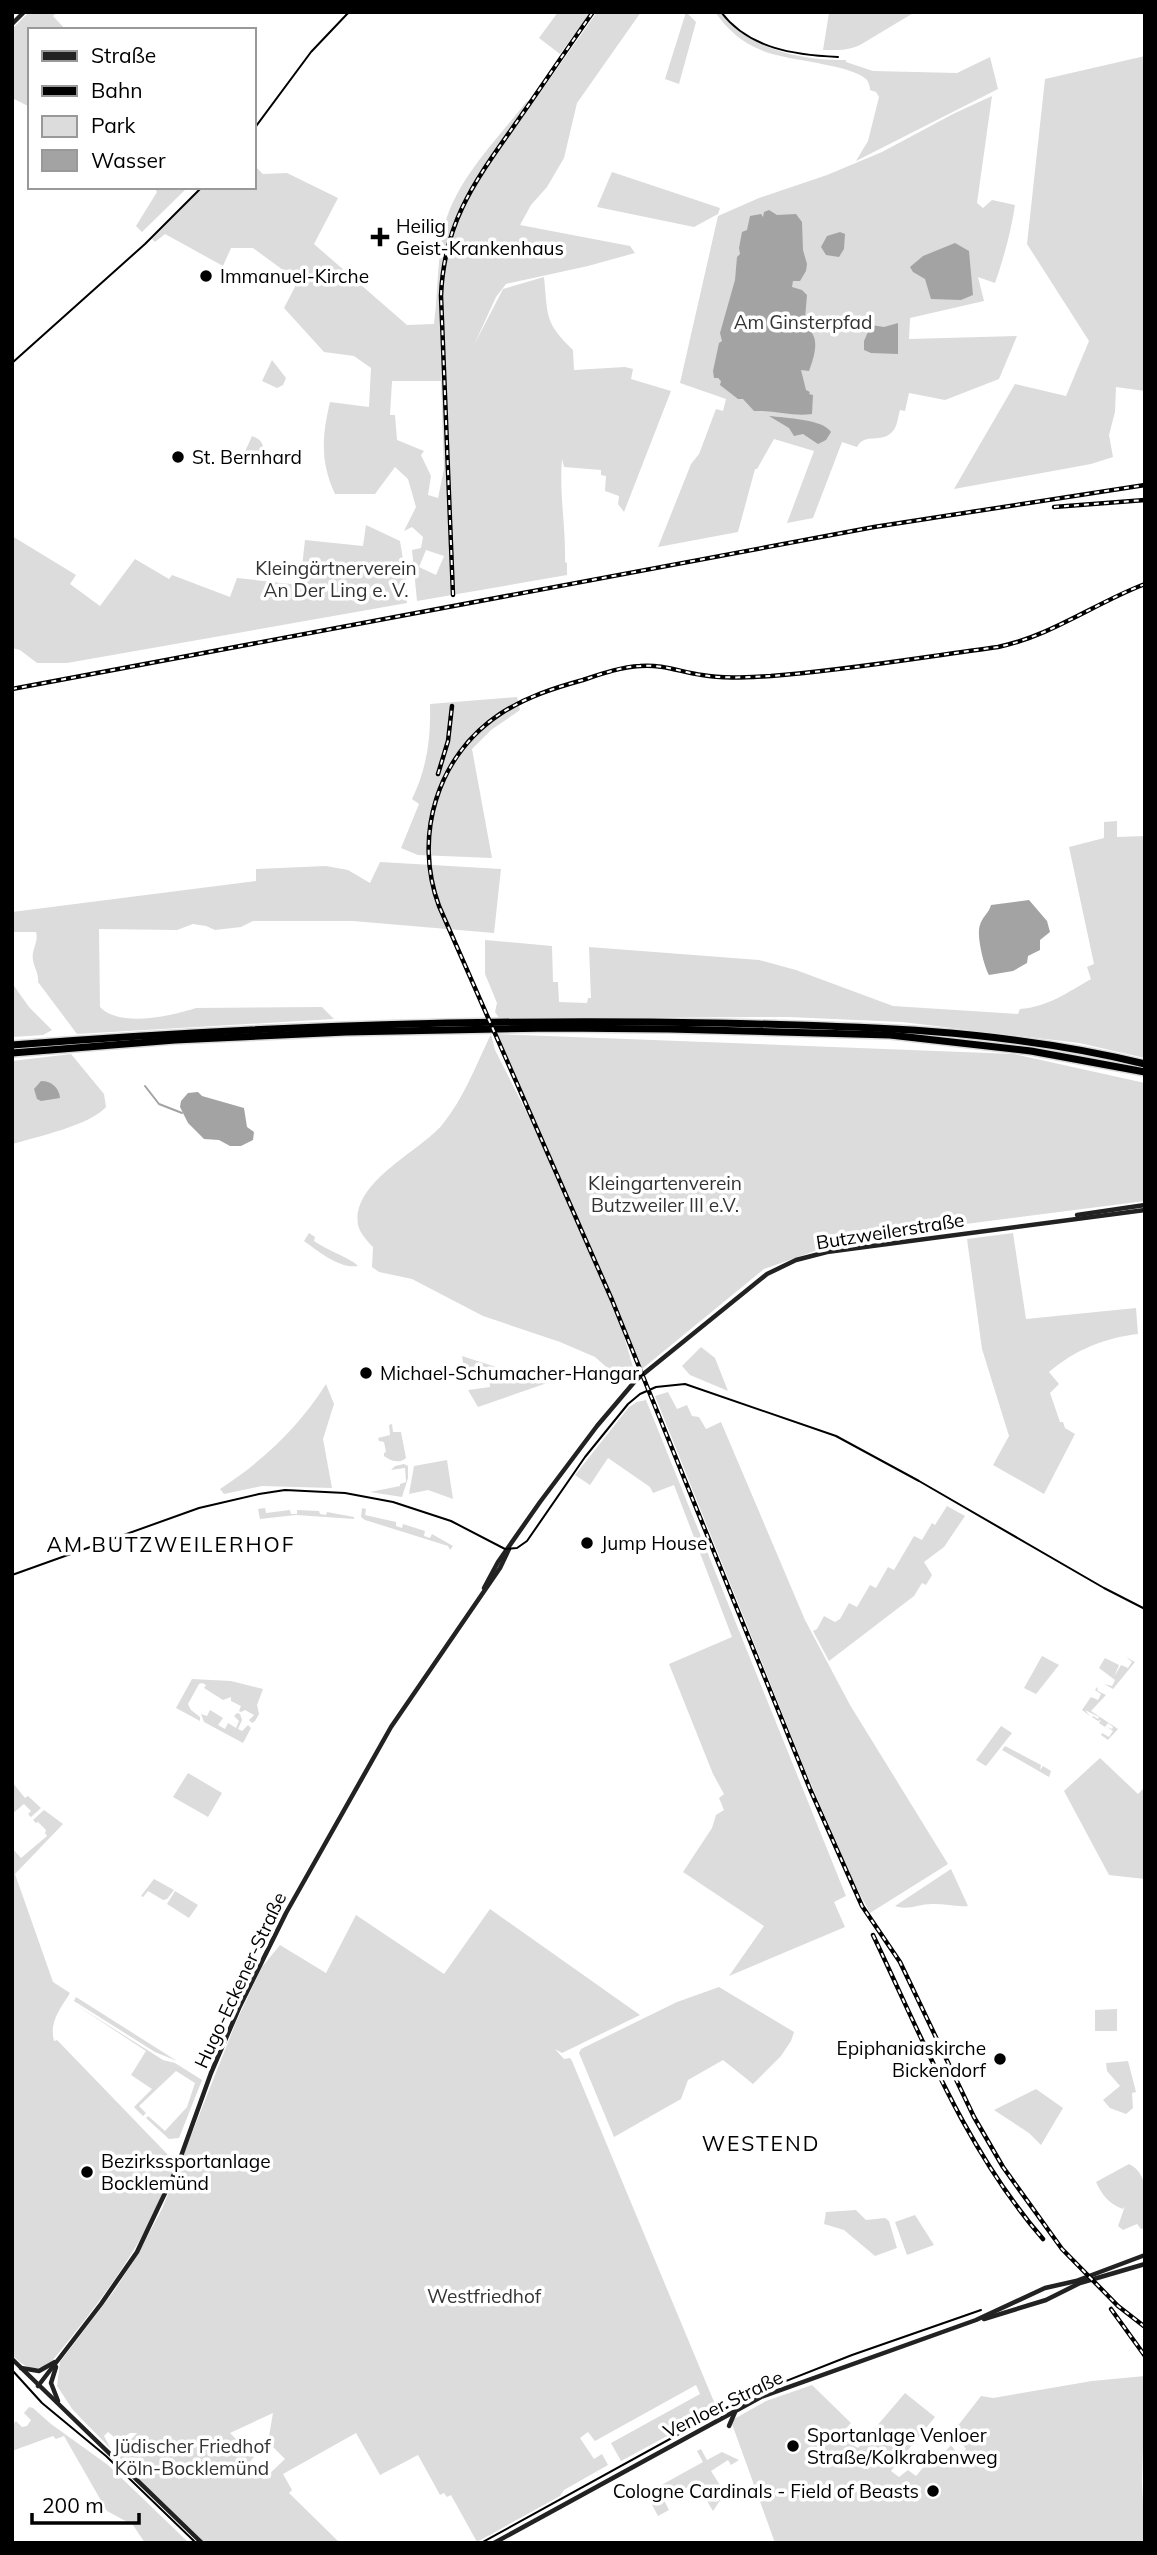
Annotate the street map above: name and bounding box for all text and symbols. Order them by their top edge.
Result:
legend [28,28,256,189]
text: Straße [91,42,156,68]
text: Bahn [91,77,143,103]
text: Park [91,112,135,138]
text: Wasser [91,147,166,173]
place label: Heilig Geist-Krankenhaus [396,214,564,260]
marker: Heilig Geist-Krankenhaus [370,227,390,247]
place label: Immanuel-Kirche [220,264,369,288]
marker: Immanuel-Kirche [198,268,214,284]
park label: Am Ginsterpfad [734,310,872,334]
place label: St. Bernhard [192,445,302,469]
marker: St. Bernhard [170,449,186,465]
park label: Kleingärtnerverein An Der Ling e. V. [255,556,417,602]
park label: Kleingartenverein Butzweiler III e.V. [588,1171,742,1217]
street label: Butzweilerstraße [814,1207,966,1255]
place label: Michael-Schumacher-Hangar [380,1361,639,1385]
marker: Michael-Schumacher-Hangar [358,1365,374,1381]
district label: AM BUTZWEILERHOF [46,1531,296,1557]
place label: Jump House [601,1531,707,1555]
marker: Jump House [579,1535,595,1551]
street label: Hugo-Eckener-Straße [189,1888,291,2072]
place label: Epiphaniaskirche Bickendorf [837,2036,987,2082]
marker: Epiphaniaskirche Bickendorf [992,2051,1008,2067]
district label: WESTEND [702,2130,820,2156]
place label: Bezirkssportanlage Bocklemünd [101,2149,271,2195]
marker: Bezirkssportanlage Bocklemünd [79,2164,95,2180]
park label: Westfriedhof [427,2284,542,2308]
street label: Venloer Straße [659,2365,787,2443]
place label: Sportanlage Venloer Straße/Kolkrabenweg [807,2423,998,2469]
park label: Jüdischer Friedhof Köln-Bocklemünd [113,2434,271,2480]
marker: Sportanlage Venloer Straße/Kolkrabenweg [785,2438,801,2454]
place label: Cologne Cardinals - Field of Beasts [613,2479,919,2503]
scale bar [32,2482,138,2526]
marker: Cologne Cardinals - Field of Beasts [925,2483,941,2499]
text: 200 m [42,2492,104,2518]

